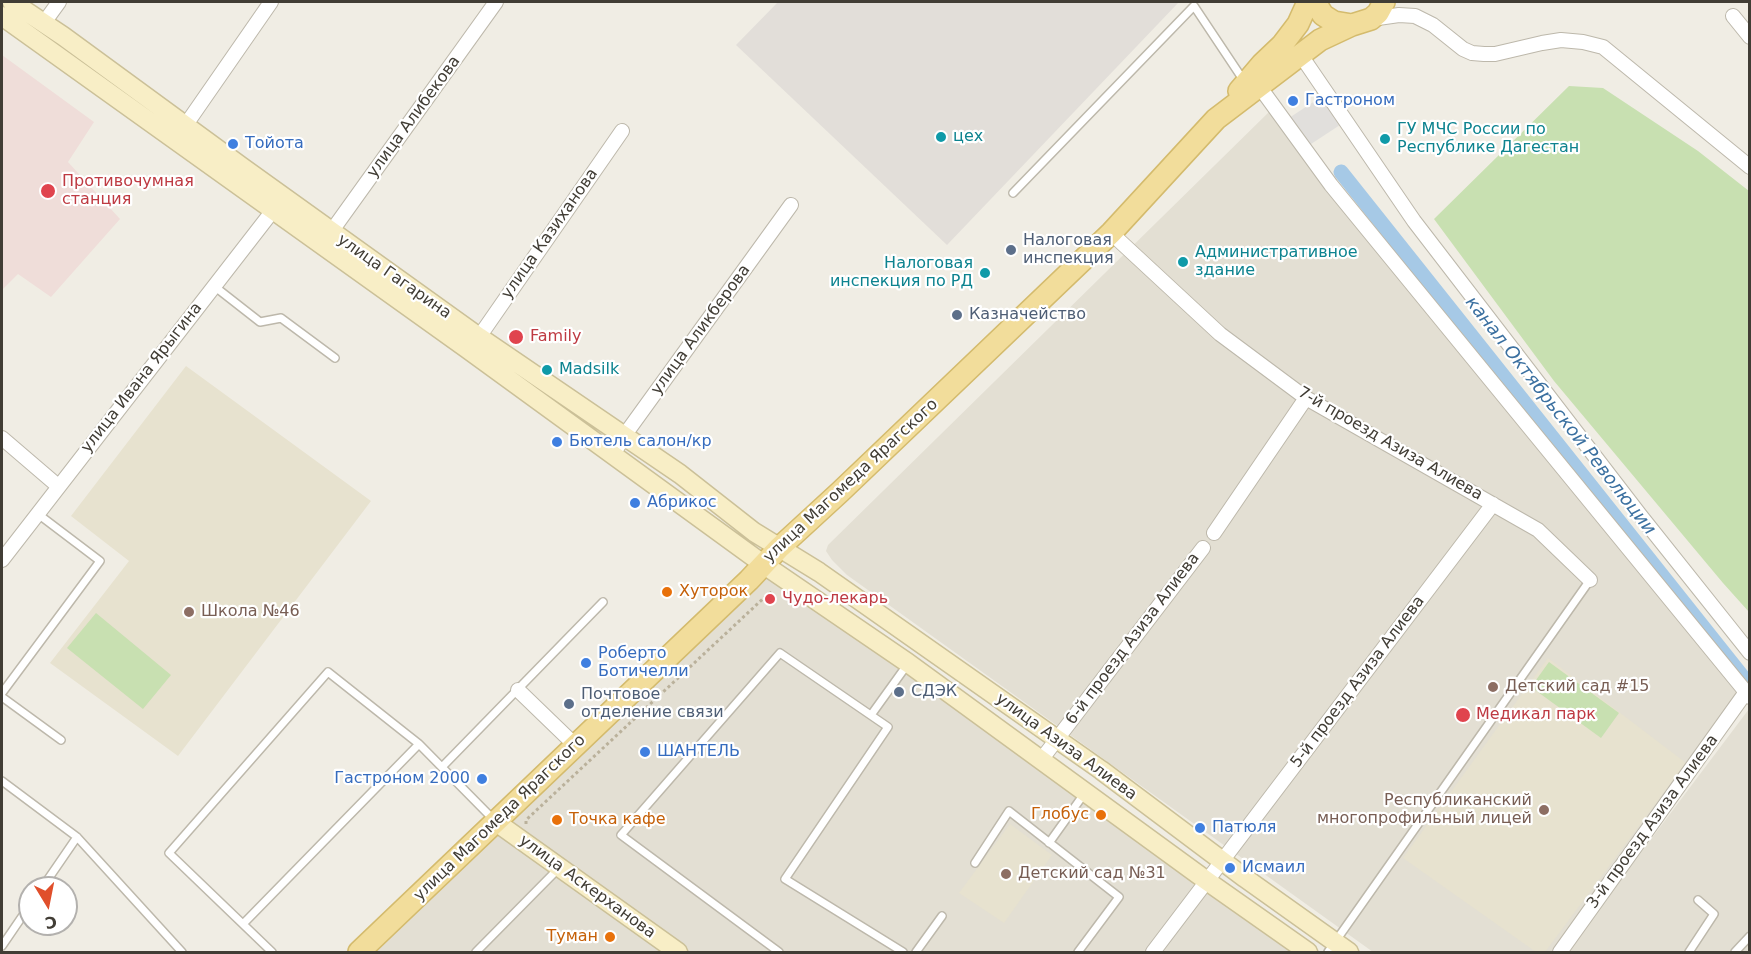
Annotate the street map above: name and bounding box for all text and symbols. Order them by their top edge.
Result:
street label: улица Алибекова [363,52,465,182]
place label: Гастроном [1305,91,1395,111]
marker: Гастроном [1286,94,1300,108]
place label: ГУ МЧС России по Республике Дагестан [1397,120,1579,158]
place label: цех [953,127,983,147]
marker: цех [934,130,948,144]
marker: ГУ МЧС России по Республике Дагестан [1378,132,1392,146]
place label: Тойота [245,134,304,154]
marker: Тойота [226,137,240,151]
street label: улица Казиханова [498,165,602,303]
place label: Противочумная станция [62,172,194,210]
marker: Противочумная станция [39,182,57,200]
street label: улица Гагарина [333,231,455,323]
place label: Налоговая инспекция [1023,231,1114,269]
marker: Налоговая инспекция [1004,243,1018,257]
place label: Административное здание [1195,243,1358,281]
place label: Налоговая инспекция по РД [830,254,973,292]
marker: Административное здание [1176,255,1190,269]
street label: улица Аликберова [647,261,755,399]
marker: Налоговая инспекция по РД [978,266,992,280]
water label: канал Октябрьской Революции [1460,293,1660,539]
street label: улица Ивана Ярыгина [77,299,207,457]
place label: Казначейство [969,305,1086,325]
marker: Казначейство [950,308,964,322]
place label: Family [530,327,581,347]
marker: Family [507,328,525,346]
place label: Madsilk [559,360,619,380]
marker: Madsilk [540,363,554,377]
street label: 7-й проезд Азиза Алиева [1294,383,1486,505]
street label: улица Магомеда Ярагского [760,395,942,567]
place label: Бютель салон/кр [569,432,712,452]
marker: Бютель салон/кр [550,435,564,449]
place label: Абрикос [647,493,717,513]
marker: Абрикос [628,496,642,510]
street label: 6-й проезд Азиза Алиева [1062,549,1204,729]
place label: Хуторок [679,582,748,602]
marker: Хуторок [660,585,674,599]
place label: Чудо-лекарь [782,589,888,609]
marker: Чудо-лекарь [763,592,777,606]
street label: 5-й проезд Азиза Алиева [1287,592,1429,772]
place label: Школа №46 [201,602,300,622]
marker: Школа №46 [182,605,196,619]
place label: Роберто Ботичелли [598,644,689,682]
marker: Роберто Ботичелли [579,656,593,670]
place label: Детский сад #15 [1505,677,1650,697]
marker: Детский сад #15 [1486,680,1500,694]
place label: СДЭК [911,682,957,702]
place label: Почтовое отделение связи [581,685,724,723]
marker: СДЭК [892,685,906,699]
street label: улица Азиза Алиева [992,689,1140,805]
marker: Почтовое отделение связи [562,697,576,711]
place label: Медикал парк [1476,705,1596,725]
marker: Медикал парк [1454,706,1472,724]
street label: улица Магомеда Ярагского [410,731,590,905]
street label: 3-й проезд Азиза Алиева [1583,731,1723,913]
place label: ШАНТЕЛЬ [657,742,740,762]
marker: ШАНТЕЛЬ [638,745,652,759]
place label: Гастроном 2000 [334,769,470,789]
marker: Гастроном 2000 [475,772,489,786]
place label: Республиканский многопрофильный лицей [1317,791,1532,829]
marker: Республиканский многопрофильный лицей [1537,803,1551,817]
place label: Глобус [1031,805,1089,825]
marker: Глобус [1094,808,1108,822]
place label: Точка кафе [569,810,666,830]
marker: Точка кафе [550,813,564,827]
place label: Патюля [1212,818,1276,838]
marker: Патюля [1193,821,1207,835]
street label: улица Аскерханова [515,831,659,943]
place label: Исмаил [1242,858,1305,878]
marker: Исмаил [1223,861,1237,875]
place label: Детский сад №31 [1018,864,1166,884]
marker: Детский сад №31 [999,867,1013,881]
north arrow [18,876,78,936]
text: С [43,912,58,933]
place label: Туман [546,927,598,947]
marker: Туман [603,930,617,944]

